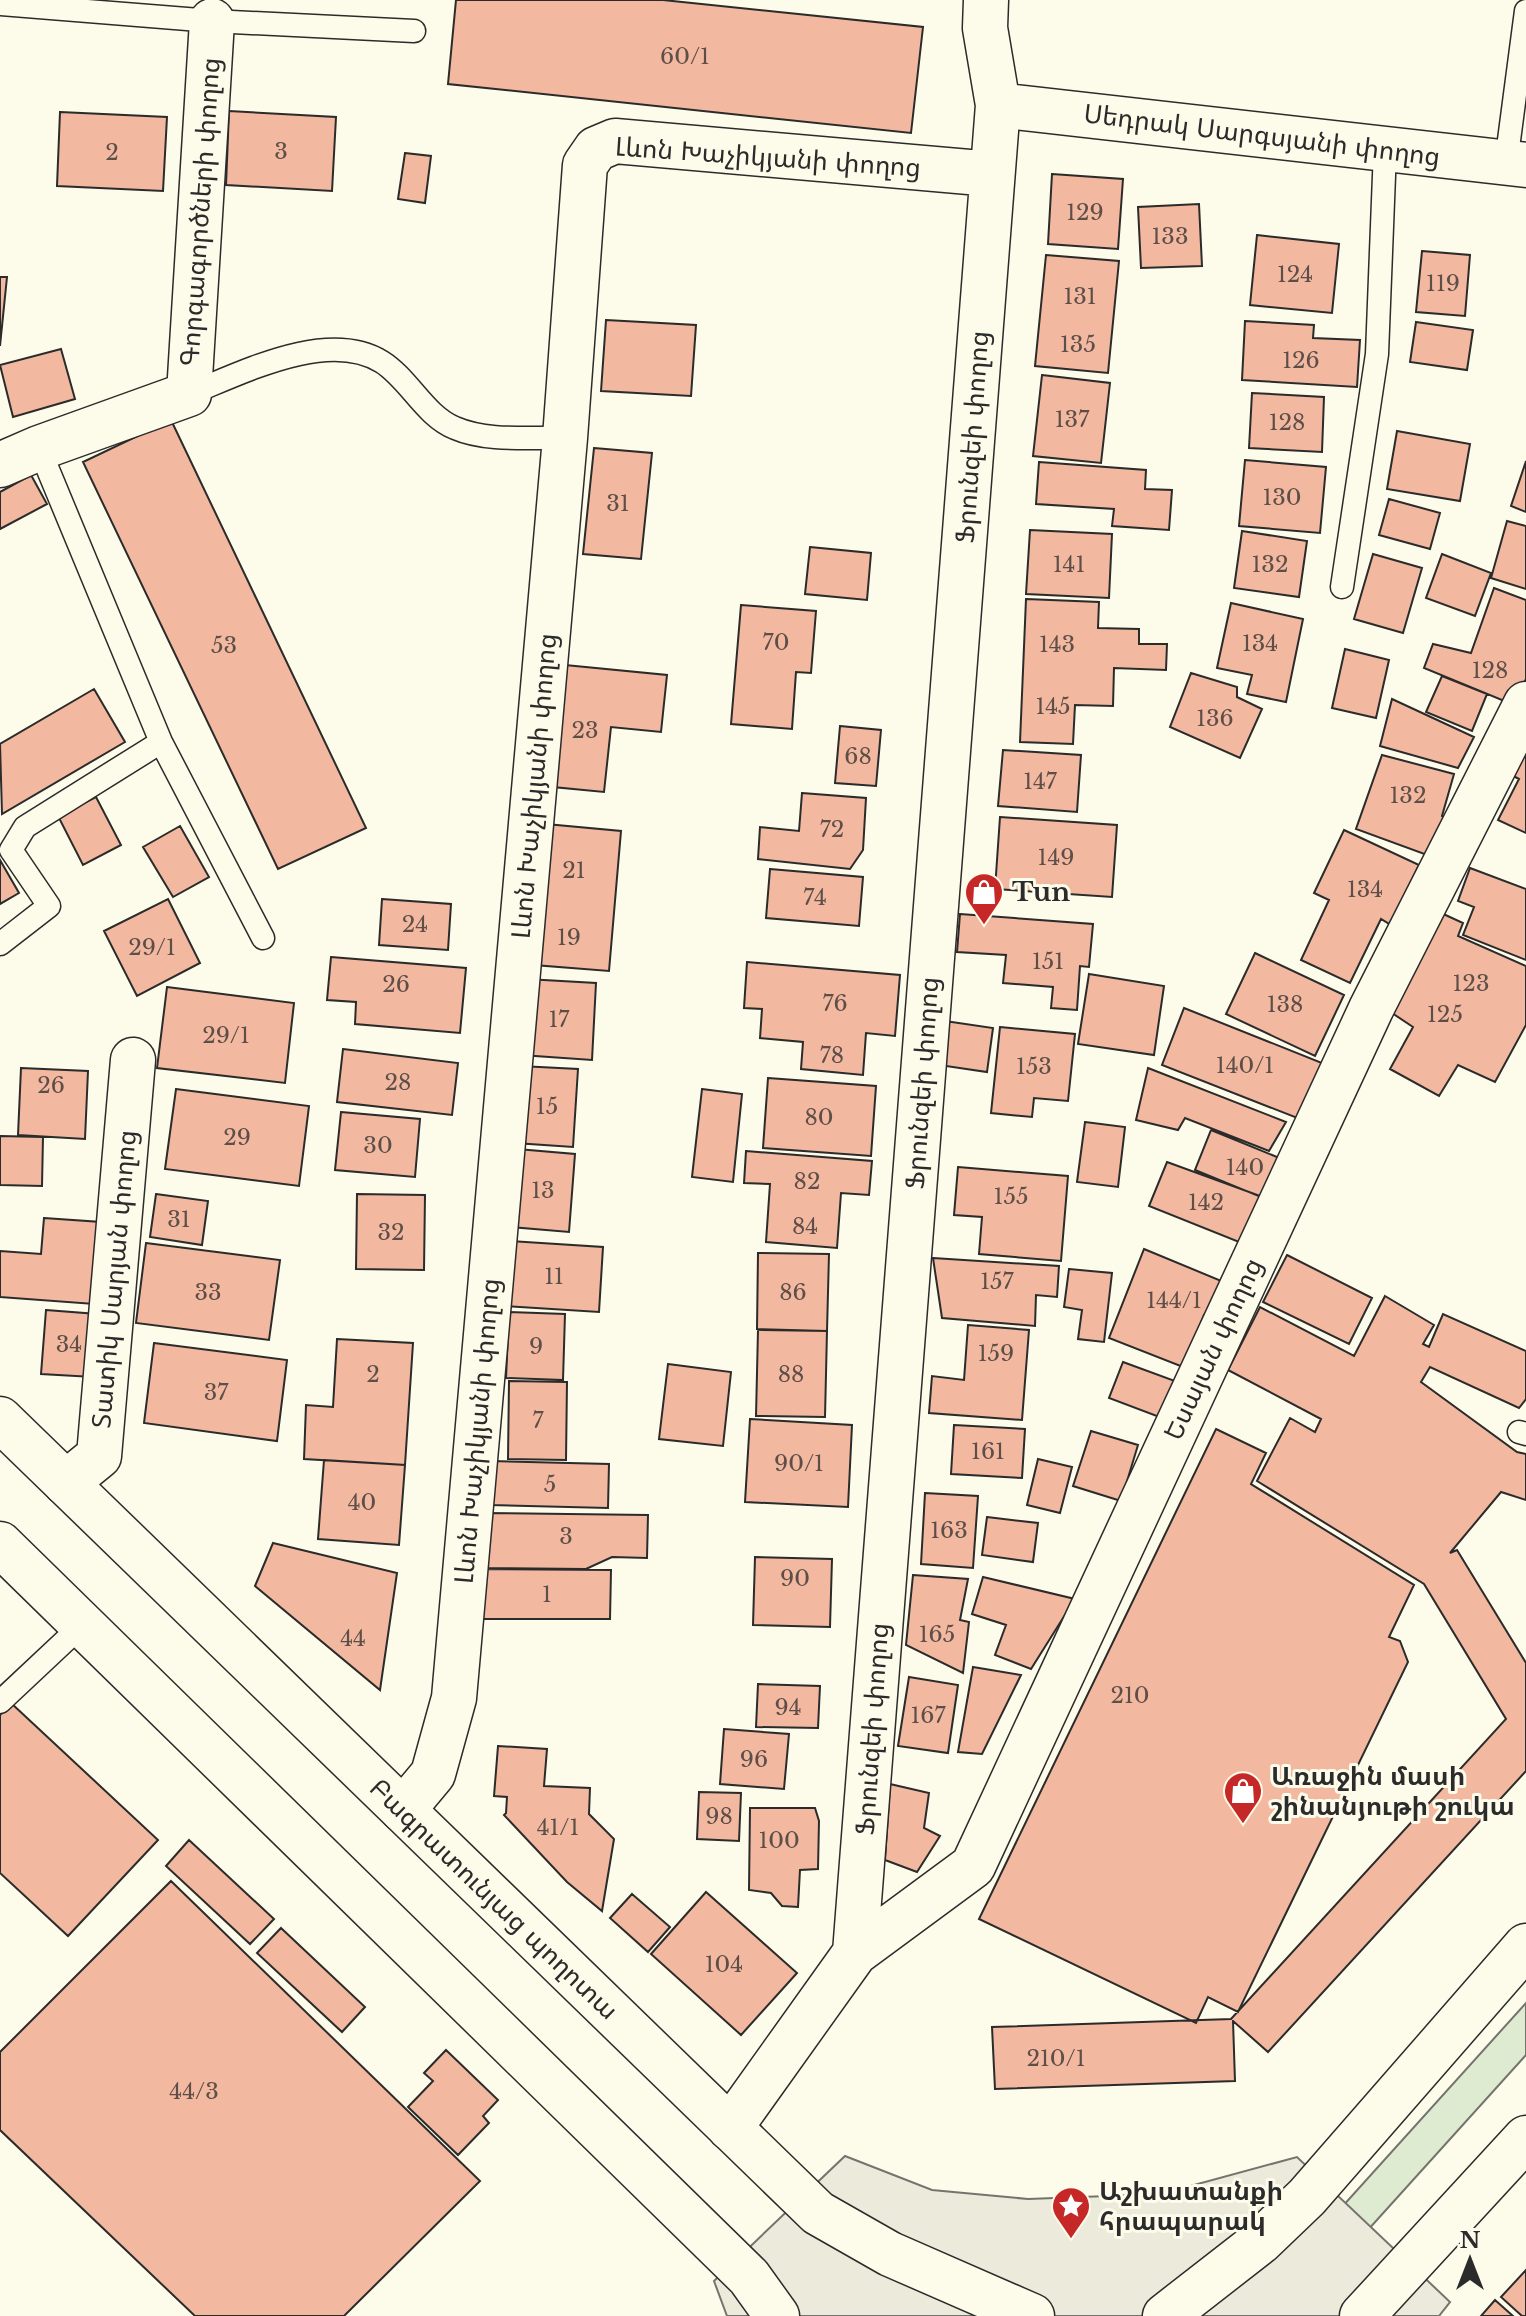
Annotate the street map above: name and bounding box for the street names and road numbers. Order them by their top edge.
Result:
street label: Գորգագործների փողոց [173,56,227,368]
street label: Սեդրակ Սարգսյանի փողոց [1082,97,1442,173]
street label: Լևոն Խաչիկյանի փողոց [614,130,922,184]
street label: Ֆրունզեի փողոց [949,330,995,544]
street label: Լևոն Խաչիկյանի փողոց [505,632,563,940]
street label: Ֆրունզեի փողոց [899,976,945,1190]
street label: Տատիկ Սարյան փողոց [85,1128,143,1430]
street label: Եսայան փողոց [1157,1253,1269,1445]
street label: Լևոն Խաչիկյանի փողոց [448,1277,506,1585]
street label: Ֆրունզեի փողոց [849,1622,895,1836]
street label: Բագրատունյաց պողոտա [363,1772,625,2026]

